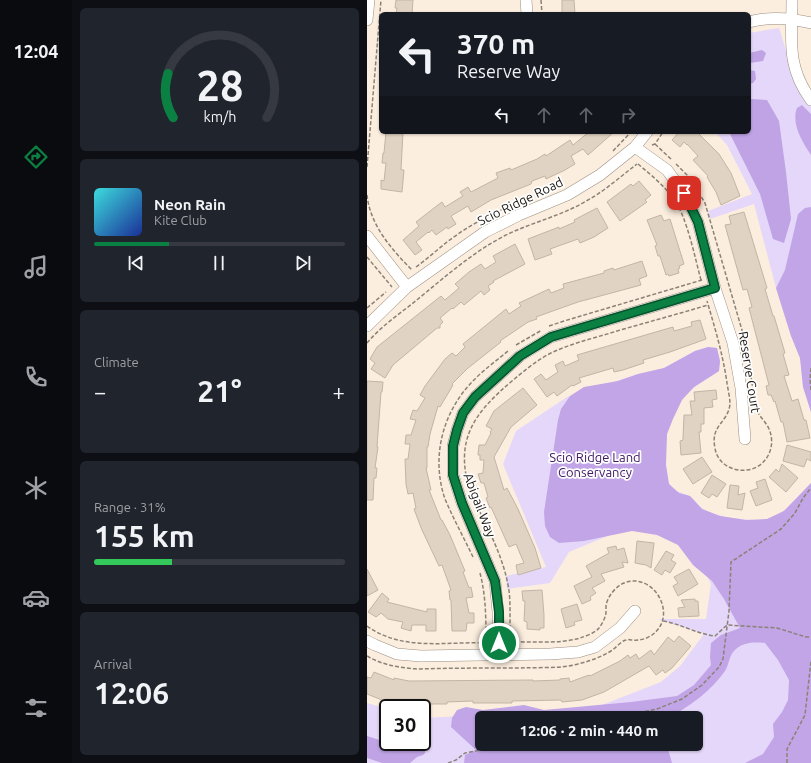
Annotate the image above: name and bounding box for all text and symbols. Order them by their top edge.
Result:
icon: left [391,28,443,80]
text: 370 m [457,28,535,59]
text: 12:04 [13,41,59,61]
text: 28 [196,61,243,108]
text: Reserve Way [457,61,560,81]
icon: left [491,104,513,126]
icon: ahead [533,104,555,126]
icon: ahead [575,104,597,126]
icon: right [617,104,639,126]
text: km/h [203,108,236,124]
icon: directions [22,143,50,171]
street label: Scio Ridge Road [475,174,565,228]
pin [667,176,701,210]
icon: arrive [673,182,695,204]
text: Neon Rain [154,196,226,213]
text: Kite Club [154,213,207,227]
icon: previous [125,252,147,274]
icon: pause [208,252,230,274]
icon: next [292,252,314,274]
icon: music [22,253,50,281]
street label: Reserve Court [737,330,763,414]
text: Climate [94,355,139,369]
icon: phone [22,363,50,391]
text: 21° [197,374,242,408]
text: − [94,379,106,404]
text: + [333,379,345,404]
park label: Scio Ridge Land Conservancy [549,450,641,479]
street label: Abigail Way [461,471,499,539]
icon: climate [22,474,50,502]
text: Range · 31% [94,500,166,514]
text: 155 km [94,519,195,553]
icon: car [22,584,50,612]
position arrow [478,622,520,664]
text: Arrival [94,657,132,671]
text: 12:06 [94,676,169,710]
icon: filters [22,694,50,722]
speed limit sign: 30 [379,699,431,751]
text: 12:06 · 2 min · 440 m [520,722,658,739]

